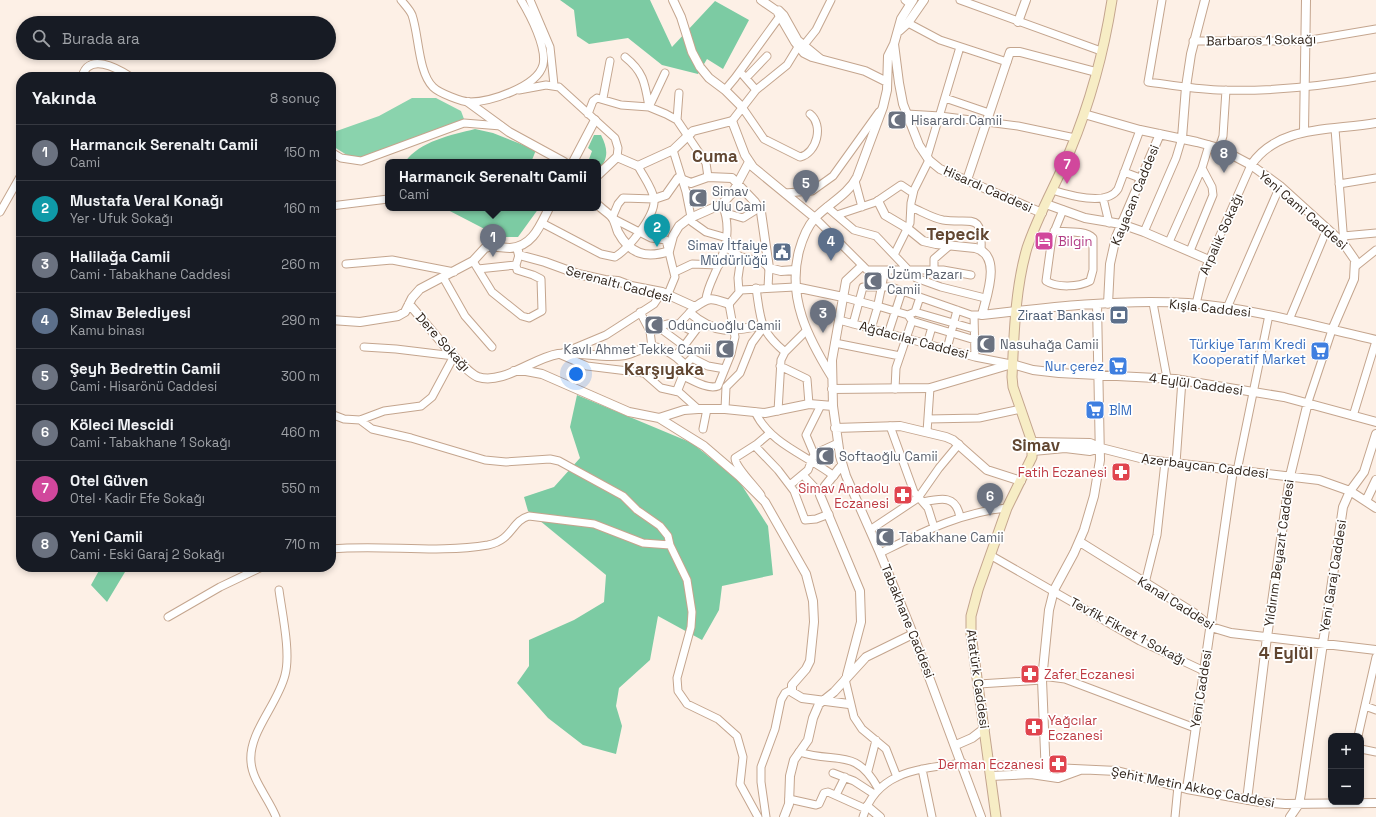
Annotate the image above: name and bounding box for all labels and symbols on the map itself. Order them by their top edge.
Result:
street label: Barbaros 1 Sokağı [1206,31,1316,49]
mosque icon: Hisarardı Camii [886,109,908,131]
place label: Hisarardı Camii [911,112,1002,129]
pin: 8 [1211,140,1237,173]
street label: Kayacan Caddesi [1107,142,1163,248]
district label: Cuma [692,145,738,167]
pin: 7 [1054,151,1080,184]
street label: Hisardı Caddesi [941,162,1035,216]
street label: Yeni Cami Caddesi [1255,167,1351,253]
pin: 5 [793,170,819,203]
place label: Simav Ulu Cami [712,183,765,215]
mosque icon: Simav Ulu Cami [687,187,709,209]
street label: Arpalık Sokağı [1195,191,1247,277]
pin: 2 [644,214,670,247]
district label: Tepecik [927,223,990,245]
pin: 1 [480,224,506,257]
pin: 4 [818,228,844,261]
hotel icon: Bilgin [1033,230,1055,252]
place label: Bilgin [1058,233,1092,250]
place label: Simav İtfaiye Müdürlüğü [687,237,768,269]
public building icon: Simav İtfaiye Müdürlüğü [771,241,793,263]
street label: Serenaltı Caddesi [564,262,674,306]
place label: Üzüm Pazarı Camii [887,266,962,298]
mosque icon: Üzüm Pazarı Camii [862,270,884,292]
street label: Kışla Caddesi [1168,295,1252,321]
pin: 3 [810,300,836,333]
bank icon: Ziraat Bankası [1108,304,1130,326]
place label: Ziraat Bankası [1017,307,1105,324]
street label: Dere Sokağı [412,309,474,375]
mosque icon: Oduncuoğlu Camii [643,314,665,336]
place label: Oduncuoğlu Camii [668,317,781,334]
street label: Ağdacılar Caddesi [858,317,970,363]
mosque icon: Nasuhağa Camii [975,333,997,355]
place label: Nasuhağa Camii [1000,336,1099,353]
place label: Türkiye Tarım Kredi Kooperatif Market [1189,336,1306,368]
mosque icon: Kavlı Ahmet Tekke Camii [714,338,736,360]
supermarket icon: Türkiye Tarım Kredi Kooperatif Market [1309,340,1331,362]
place label: Kavlı Ahmet Tekke Camii [564,341,711,358]
supermarket icon: Nur çerez [1107,355,1129,377]
district label: Karşıyaka [624,358,704,380]
place label: Nur çerez [1045,358,1104,375]
your location [566,364,586,384]
street label: 4 Eylül Caddesi [1148,369,1244,399]
supermarket icon: BİM [1084,399,1106,421]
place label: BİM [1109,402,1132,419]
district label: Simav [1012,434,1061,456]
mosque icon: Softaoğlu Camii [814,445,836,467]
place label: Softaoğlu Camii [839,448,938,465]
street label: Azerbaycan Caddesi [1141,450,1269,482]
pharmacy icon: Fatih Eczanesi [1110,461,1132,483]
place label: Fatih Eczanesi [1018,464,1107,481]
street label: Yıldırım Beyazıt Caddesi [1260,478,1298,628]
place label: Simav Anadolu Eczanesi [798,480,889,512]
pin: 6 [977,483,1003,516]
pharmacy icon: Simav Anadolu Eczanesi [892,484,914,506]
street label: Yeni Garaj Caddesi [1316,518,1350,634]
mosque icon: Tabakhane Camii [874,526,896,548]
place label: Tabakhane Camii [899,529,1004,546]
street label: Tabakhane Caddesi [877,562,939,680]
street label: Kanal Caddesi [1134,573,1218,633]
street label: Tevfik Fikret 1 Sokağı [1067,593,1189,669]
street label: Atatürk Caddesi [963,628,993,730]
district label: 4 Eylül [1259,642,1313,664]
street label: Yeni Caddesi [1186,649,1216,729]
pharmacy icon: Zafer Eczanesi [1019,663,1041,685]
place label: Zafer Eczanesi [1044,666,1135,683]
place label: Yağcılar Eczanesi [1048,712,1103,744]
pharmacy icon: Yağcılar Eczanesi [1023,716,1045,738]
pharmacy icon: Derman Eczanesi [1047,753,1069,775]
place label: Derman Eczanesi [938,756,1044,773]
street label: Şehit Metin Akkoç Caddesi [1110,763,1276,811]

